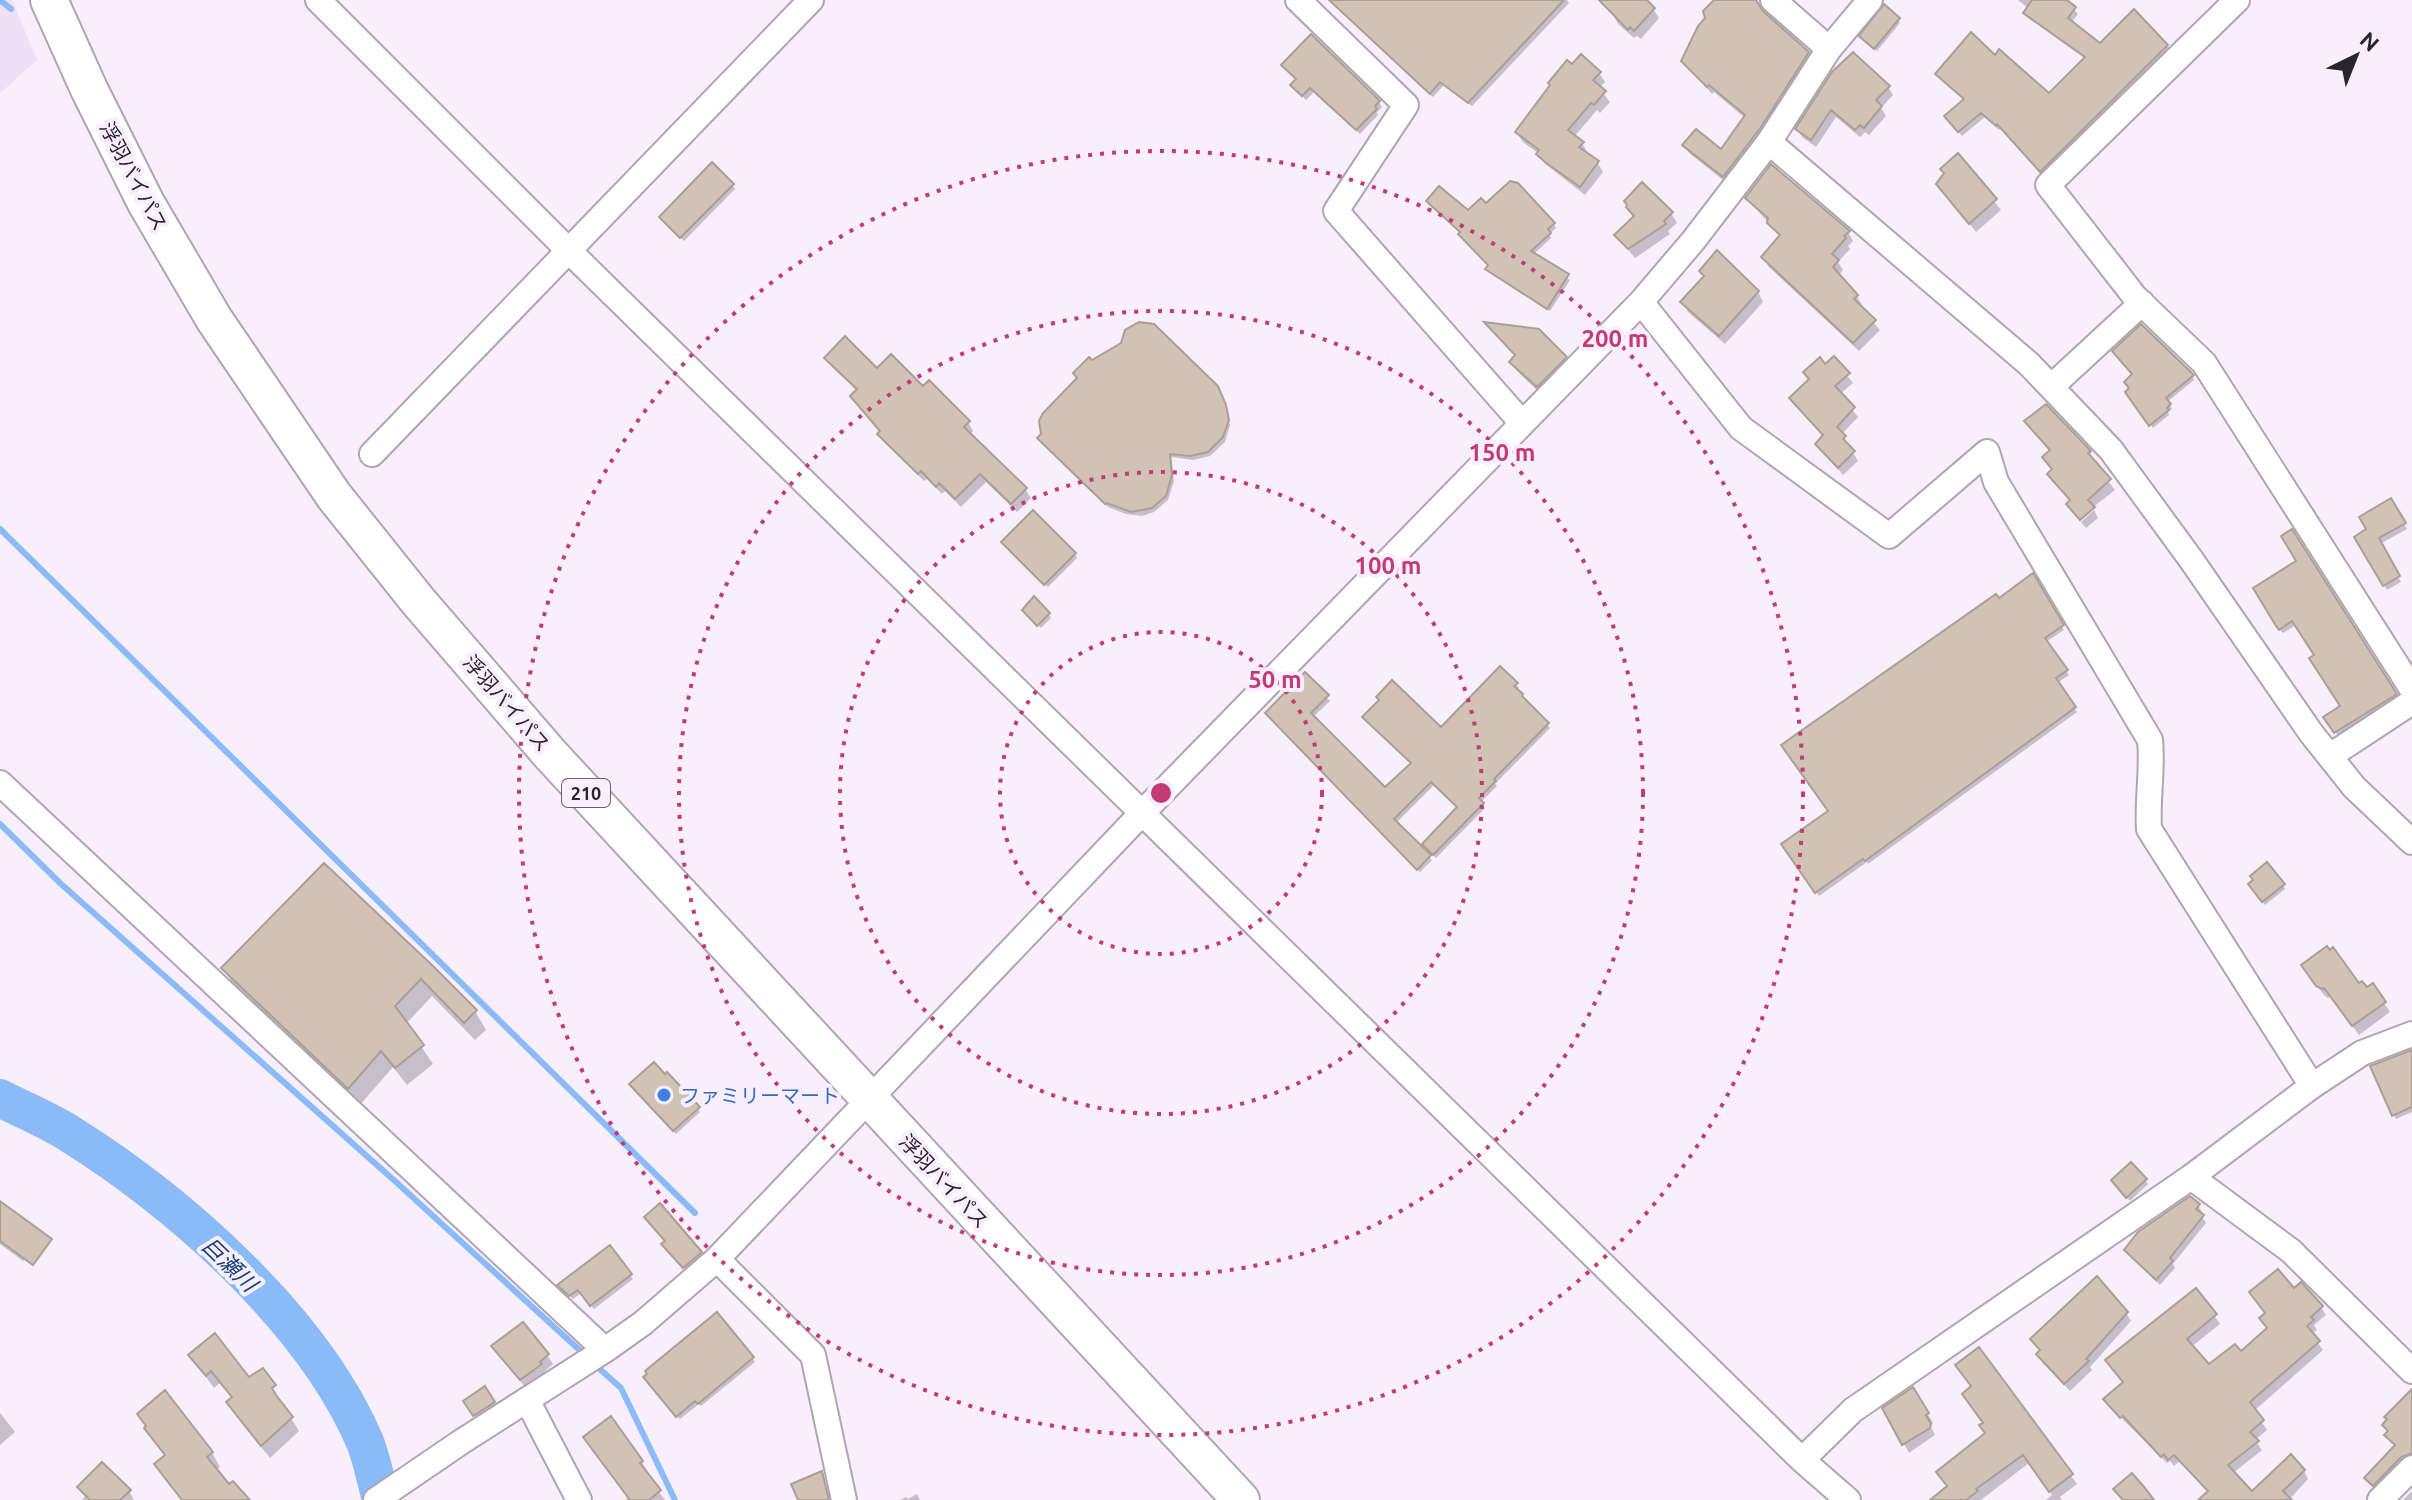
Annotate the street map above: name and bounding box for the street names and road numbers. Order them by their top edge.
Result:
street label: 浮羽バイパス [96,118,172,234]
street label: 浮羽バイパス [459,650,555,756]
road number: 210 [562,779,610,807]
street label: 浮羽バイパス [895,1129,993,1233]

